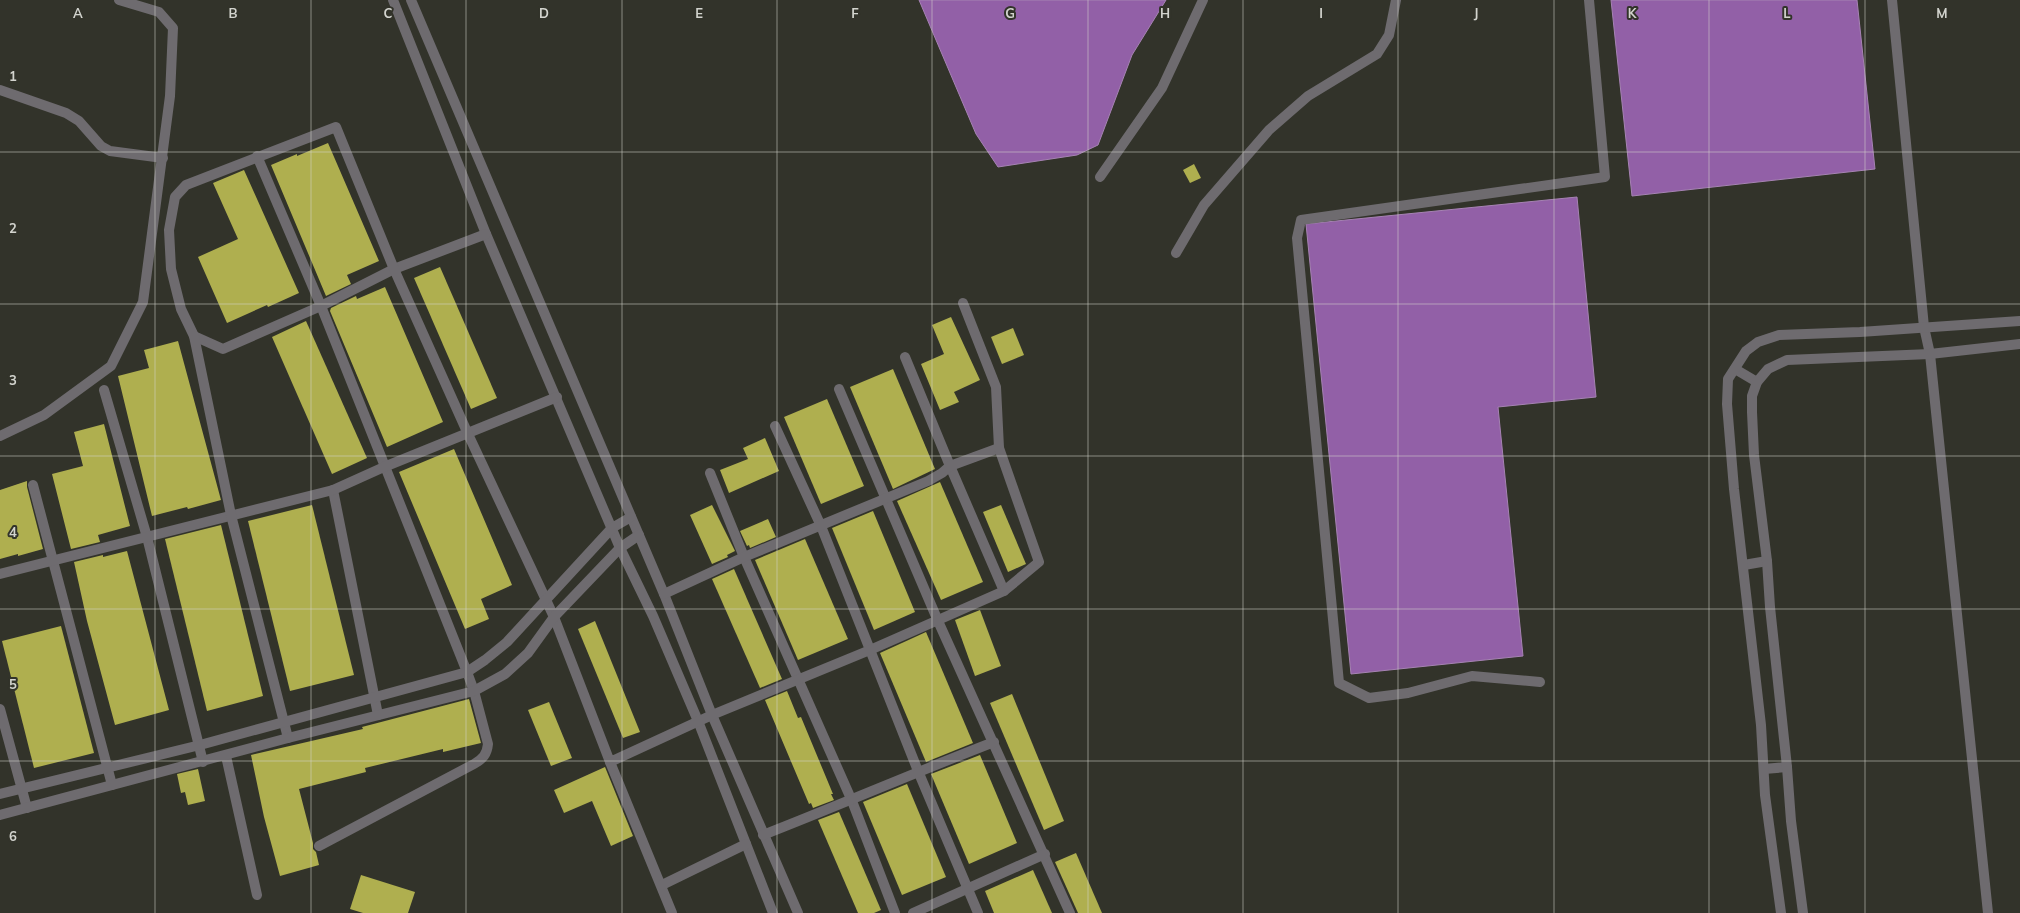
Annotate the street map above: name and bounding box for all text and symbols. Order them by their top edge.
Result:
text: A [73,5,83,21]
text: B [229,5,238,21]
text: C [384,5,393,21]
text: D [539,5,549,21]
text: E [695,5,703,21]
text: F [851,5,859,21]
text: G [1005,5,1015,21]
text: H [1160,5,1170,21]
text: I [1319,5,1323,21]
text: J [1474,5,1478,21]
text: K [1628,5,1638,21]
text: L [1783,5,1791,21]
text: M [1936,5,1948,21]
text: 1 [9,68,17,84]
text: 2 [9,220,17,236]
text: 3 [9,372,17,388]
text: 4 [9,524,17,540]
text: 5 [9,676,17,692]
text: 6 [9,828,17,844]

